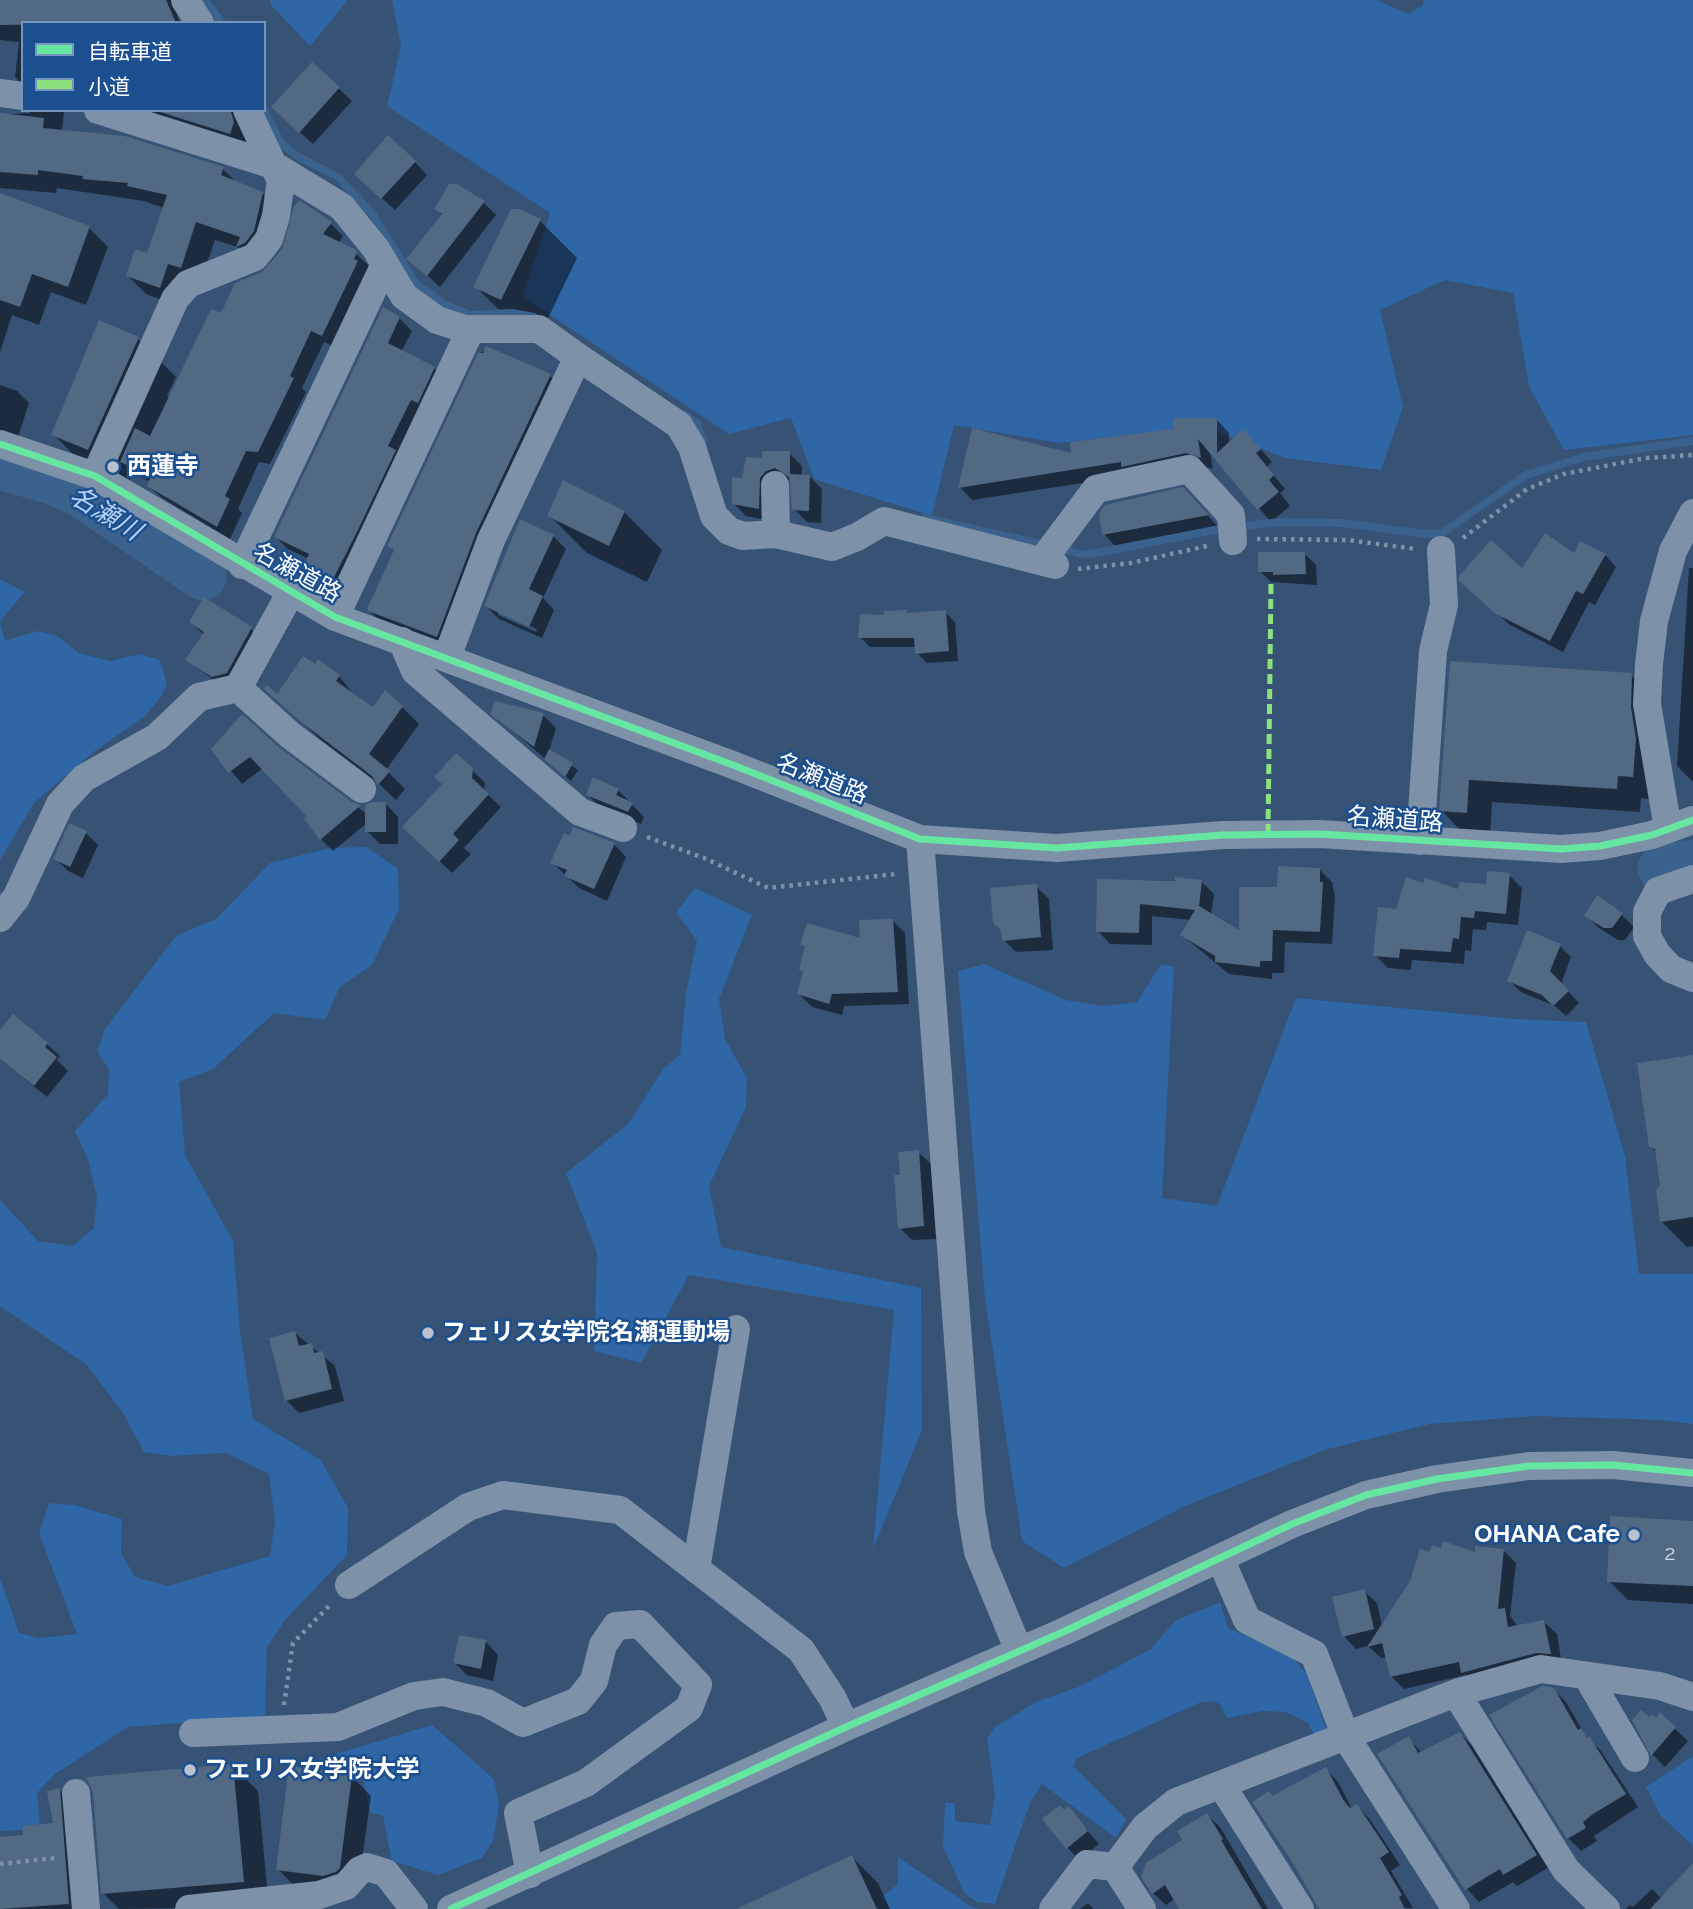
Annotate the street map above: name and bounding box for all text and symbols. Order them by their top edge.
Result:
legend [21,21,266,112]
text: 自転車道 [88,39,172,64]
text: 小道 [88,74,130,99]
place label: 西蓮寺 [127,453,199,481]
marker: 西蓮寺 [105,459,121,475]
water label: 名瀬川 [64,481,146,547]
street label: 名瀬道路 [248,537,346,609]
street label: 名瀬道路 [772,748,872,810]
street label: 名瀬道路 [1346,802,1444,838]
place label: フェリス女学院名瀬運動場 [442,1319,730,1347]
marker: フェリス女学院名瀬運動場 [420,1325,436,1341]
place label: OHANA Cafe [1474,1521,1620,1549]
marker: OHANA Cafe [1626,1527,1642,1543]
house number: 2 [1665,1541,1675,1567]
place label: フェリス女学院大学 [204,1756,420,1784]
marker: フェリス女学院大学 [182,1762,198,1778]

